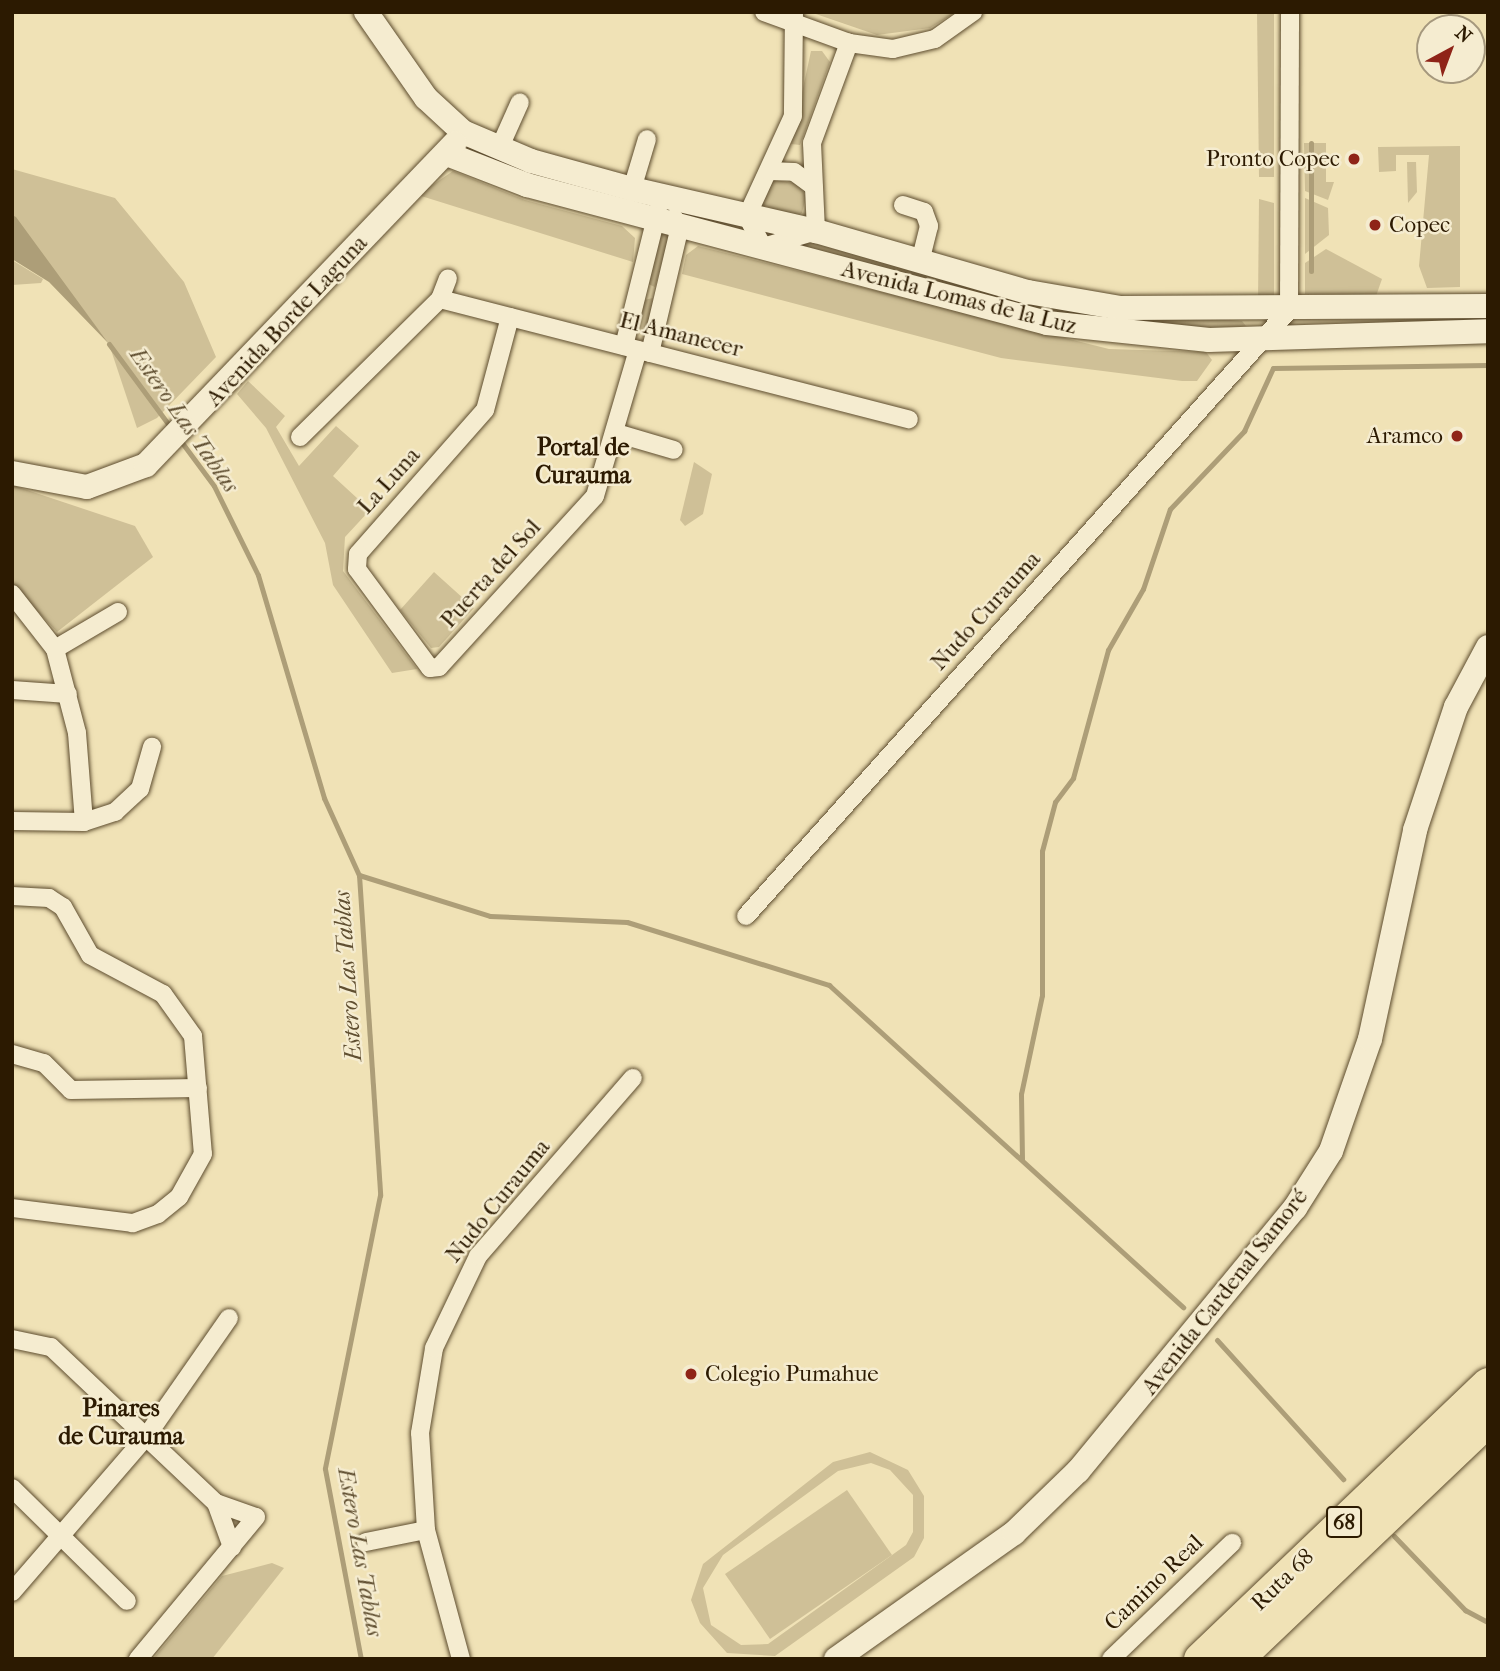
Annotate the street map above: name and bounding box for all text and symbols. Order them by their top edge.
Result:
north arrow [1416,14,1486,84]
text: N [1451,22,1476,48]
place label: Pronto Copec [1206,145,1340,173]
marker: Pronto Copec [1346,151,1362,167]
place label: Copec [1389,211,1450,239]
marker: Copec [1367,217,1383,233]
street label: Avenida Borde Laguna [201,230,373,412]
street label: Avenida Lomas de la Luz [839,255,1079,341]
street label: El Amanecer [617,306,745,364]
water label: Estero Las Tablas [123,342,245,498]
place label: Aramco [1367,422,1443,450]
marker: Aramco [1449,428,1465,444]
district label: Portal de Curauma [535,434,631,490]
street label: La Luna [352,442,426,520]
street label: Puerta del Sol [435,514,547,634]
street label: Nudo Curauma [925,546,1047,676]
water label: Estero Las Tablas [328,890,368,1062]
street label: Nudo Curauma [440,1134,556,1268]
street label: Avenida Cardenal Samoré [1136,1184,1314,1400]
place label: Colegio Pumahue [705,1360,879,1388]
marker: Colegio Pumahue [683,1366,699,1382]
district label: Pinares de Curauma [58,1395,184,1451]
water label: Estero Las Tablas [331,1465,389,1639]
road number: 68 [1325,1504,1363,1540]
street label: Camino Real [1099,1529,1209,1637]
street label: Ruta 68 [1246,1543,1320,1617]

